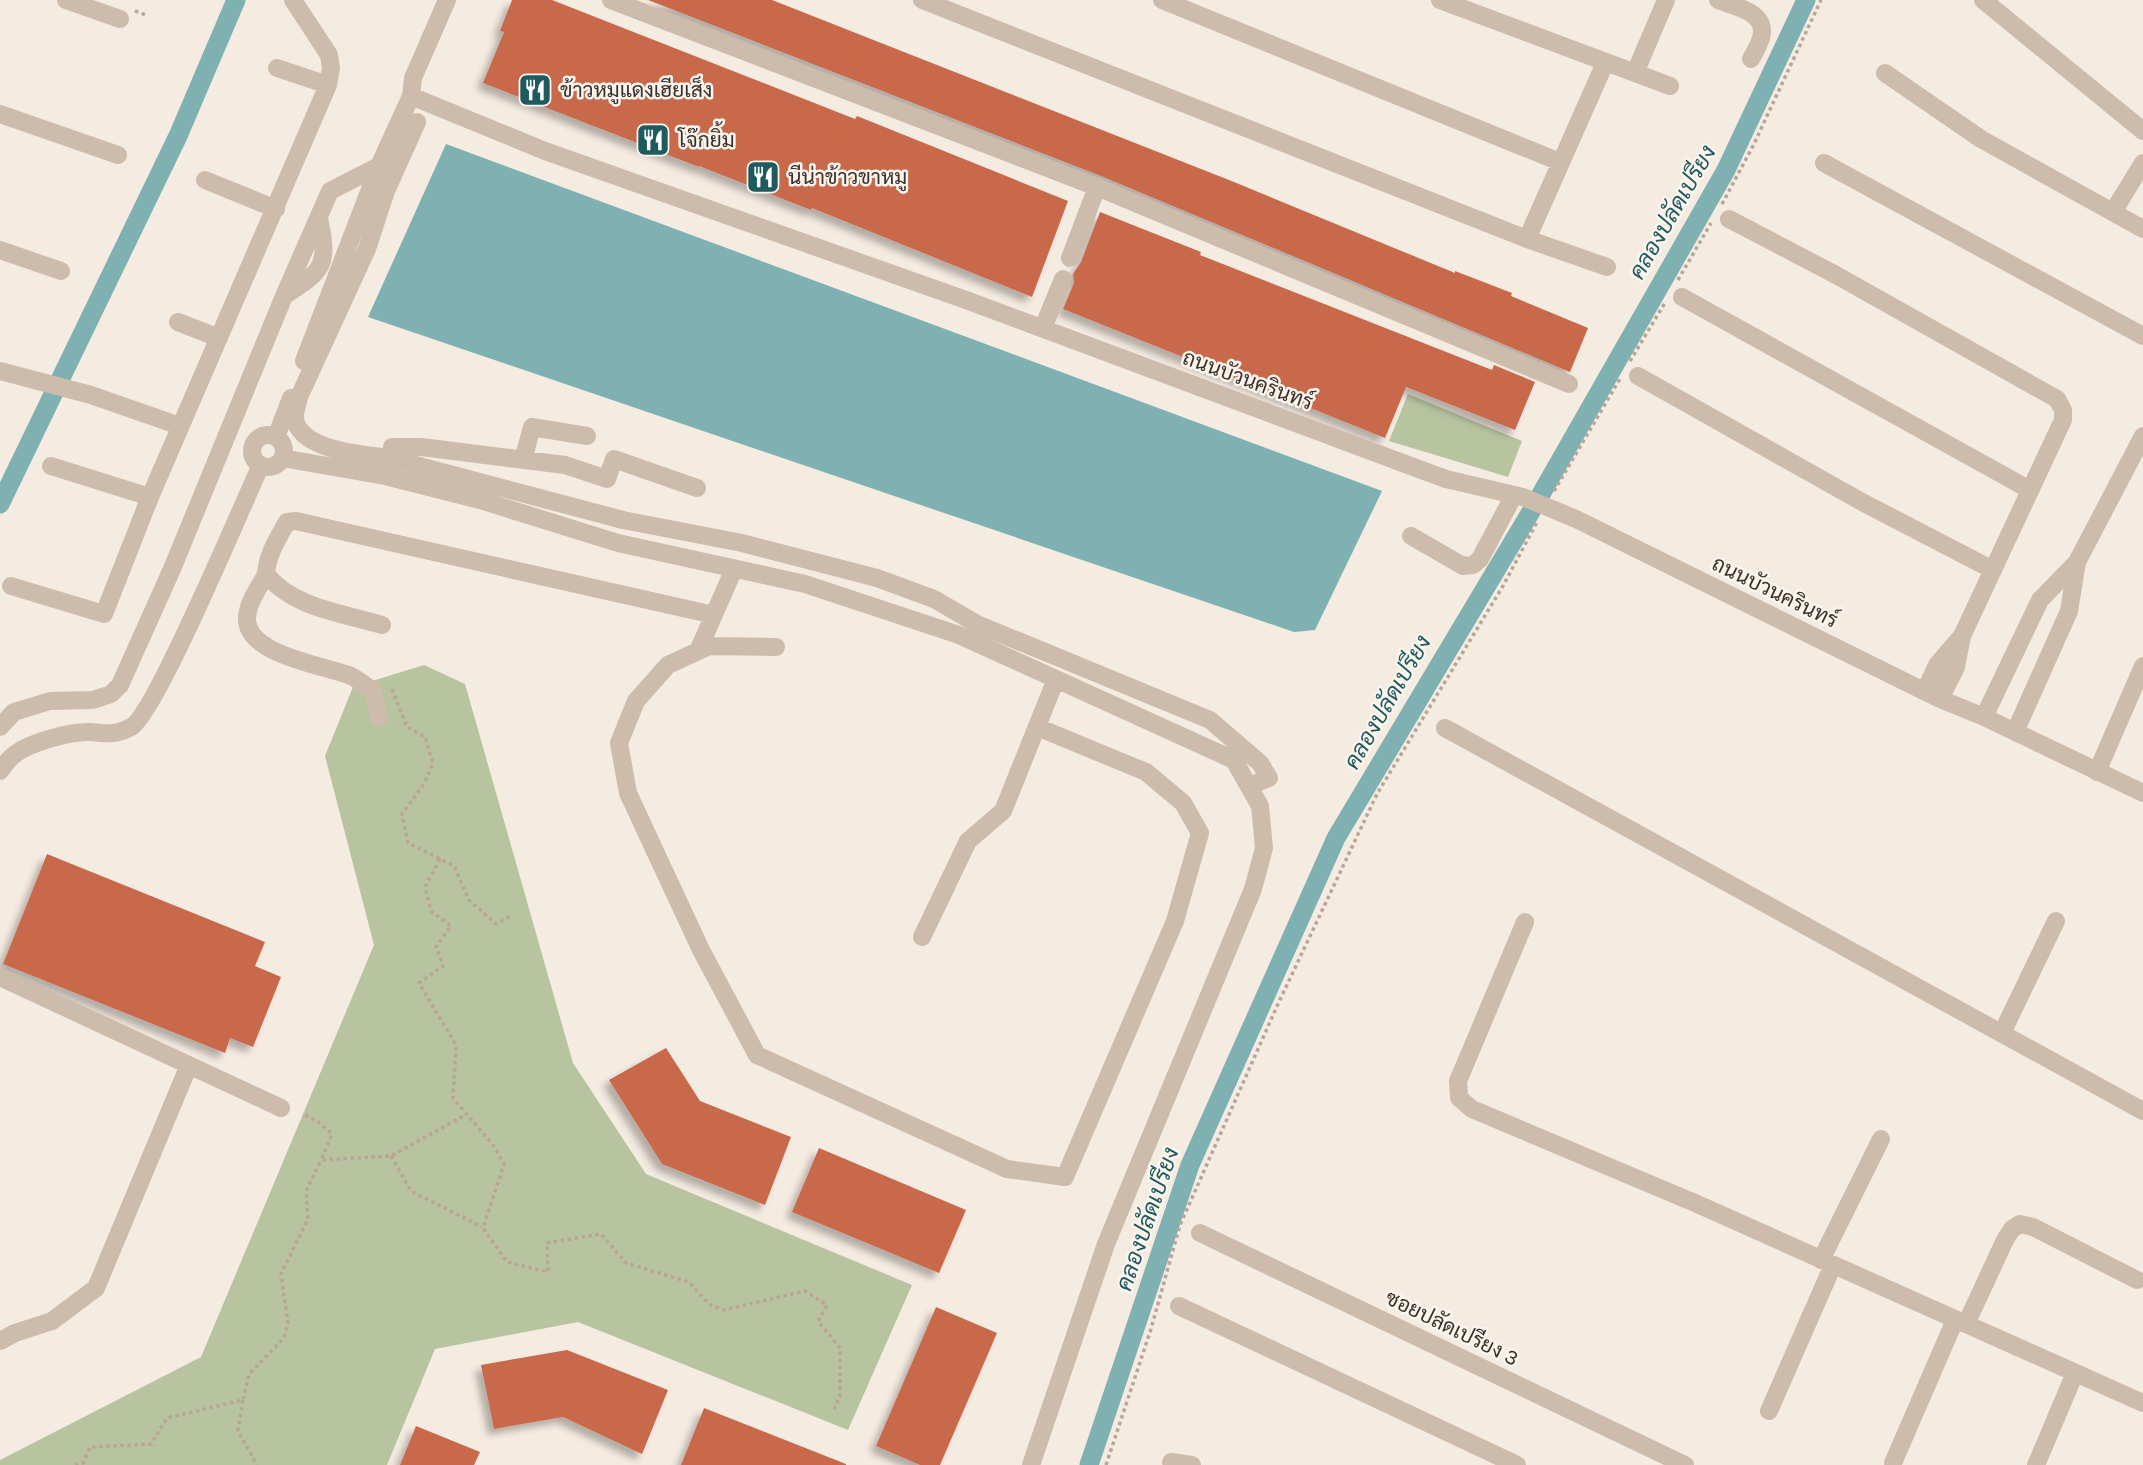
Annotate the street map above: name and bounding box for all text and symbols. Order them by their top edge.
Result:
restaurant icon: ข้าวหมูแดงเฮียเส็ง [516,71,554,109]
place label: ข้าวหมูแดงเฮียเส็ง [560,75,712,105]
restaurant icon: โจ๊กยิ้ม [634,121,672,159]
place label: โจ๊กยิ้ม [677,121,735,152]
water label: คลองปลัดเปรียง [1621,140,1722,284]
restaurant icon: นีน่าข้าวขาหมู [744,158,782,196]
place label: นีน่าข้าวขาหมู [788,164,907,192]
street label: ถนนบัวนครินทร์ [1180,343,1317,415]
street label: ถนนบัวนครินทร์ [1708,549,1843,633]
water label: คลองปลัดเปรียง [1336,630,1437,774]
water label: คลองปลัดเปรียง [1108,1143,1185,1295]
street label: ซอยปลัดเปรียง 3 [1382,1285,1523,1371]

